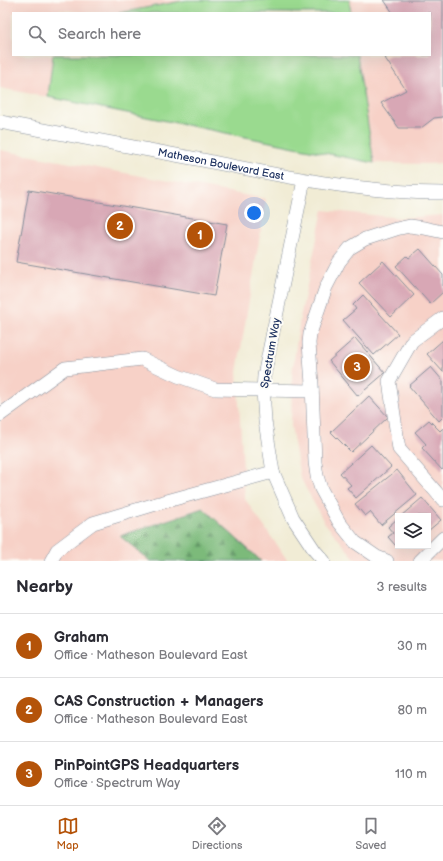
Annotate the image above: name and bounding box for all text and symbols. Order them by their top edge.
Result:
search box [12,12,431,56]
icon: search [26,23,48,45]
text: Search here [58,25,141,44]
street label: Matheson Boulevard East [157,146,286,183]
your location [244,203,264,223]
pin: 2 [107,211,133,241]
pin: 1 [187,220,213,250]
street label: Spectrum Way [258,317,283,389]
pin: 3 [344,352,370,382]
map controls [395,513,431,549]
button: layers [395,513,431,549]
text: Nearby [16,577,73,597]
text: 3 results [376,579,427,595]
text: Graham [54,628,109,647]
text: 1 [26,638,32,654]
text: 30 m [397,638,427,654]
text: Office · Matheson Boulevard East [54,647,247,663]
text: CAS Construction + Managers [54,692,263,711]
text: 2 [25,702,33,718]
text: 80 m [398,702,427,718]
text: Office · Matheson Boulevard East [54,711,247,727]
text: PinPointGPS Headquarters [54,756,239,775]
text: 3 [25,766,33,782]
text: 110 m [395,766,427,782]
text: Office · Spectrum Way [54,775,180,791]
tab: Map [57,815,79,852]
tab: Directions [192,815,242,852]
tab: Saved [356,815,386,852]

